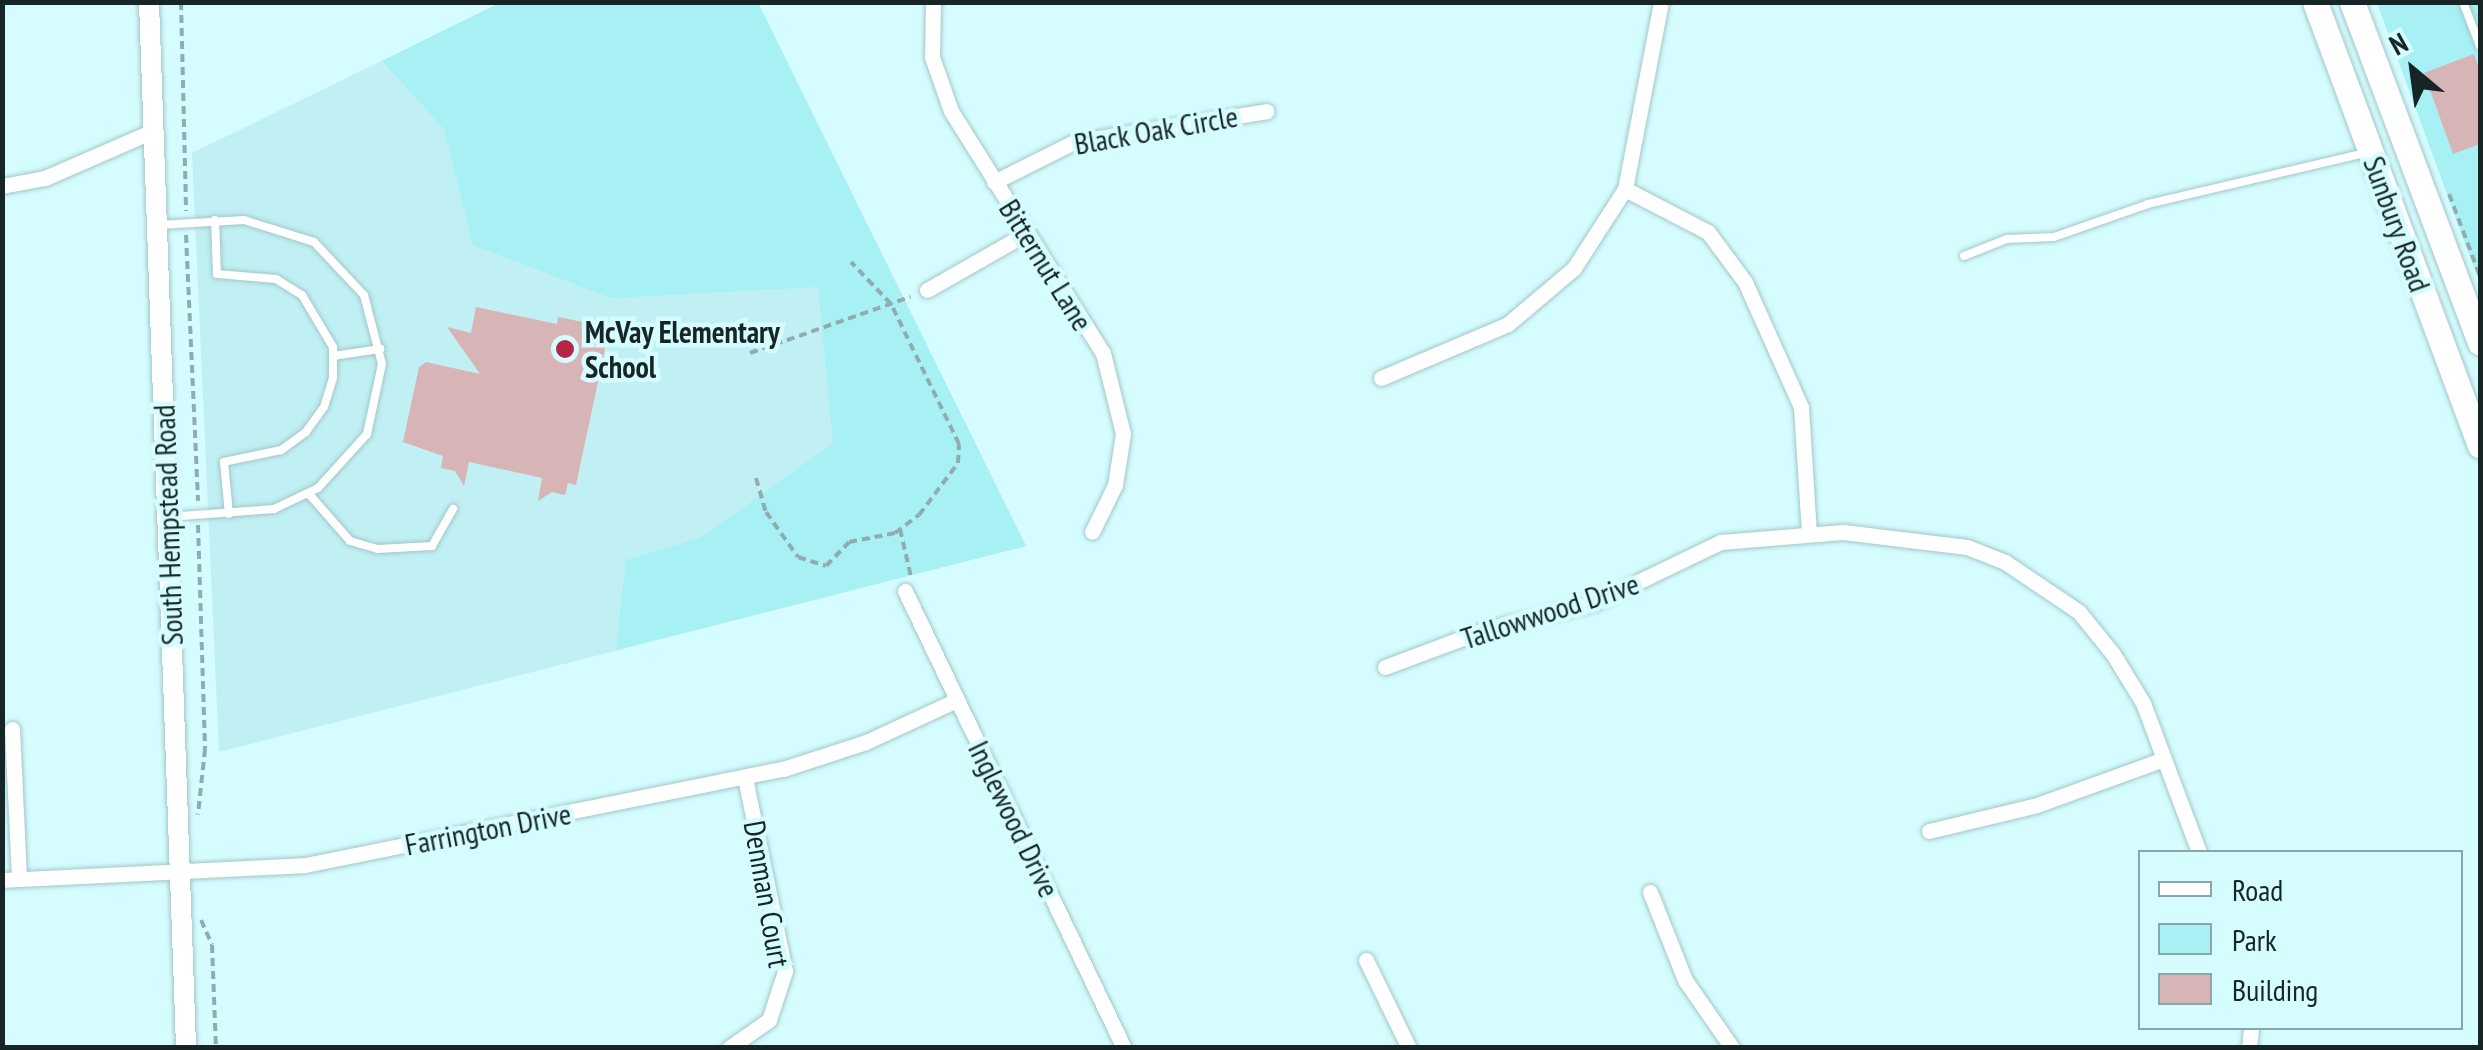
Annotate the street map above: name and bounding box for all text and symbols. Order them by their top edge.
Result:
north arrow [2363,20,2463,120]
text: N [2383,23,2414,63]
street label: Black Oak Circle [1071,98,1241,162]
street label: Sunbury Road [2356,151,2438,297]
street label: Bitternut Lane [992,193,1100,337]
place label: McVay Elementary School [585,314,781,384]
marker: McVay Elementary School [554,338,576,360]
street label: South Hempstead Road [146,404,190,646]
street label: Tallowwood Drive [1457,565,1643,657]
street label: Inglewood Drive [961,735,1067,903]
street label: Farrington Drive [402,795,574,863]
street label: Denman Court [736,818,798,970]
legend [2138,850,2463,1030]
text: Road [2232,870,2283,909]
text: Park [2232,920,2277,959]
text: Building [2232,970,2318,1009]

